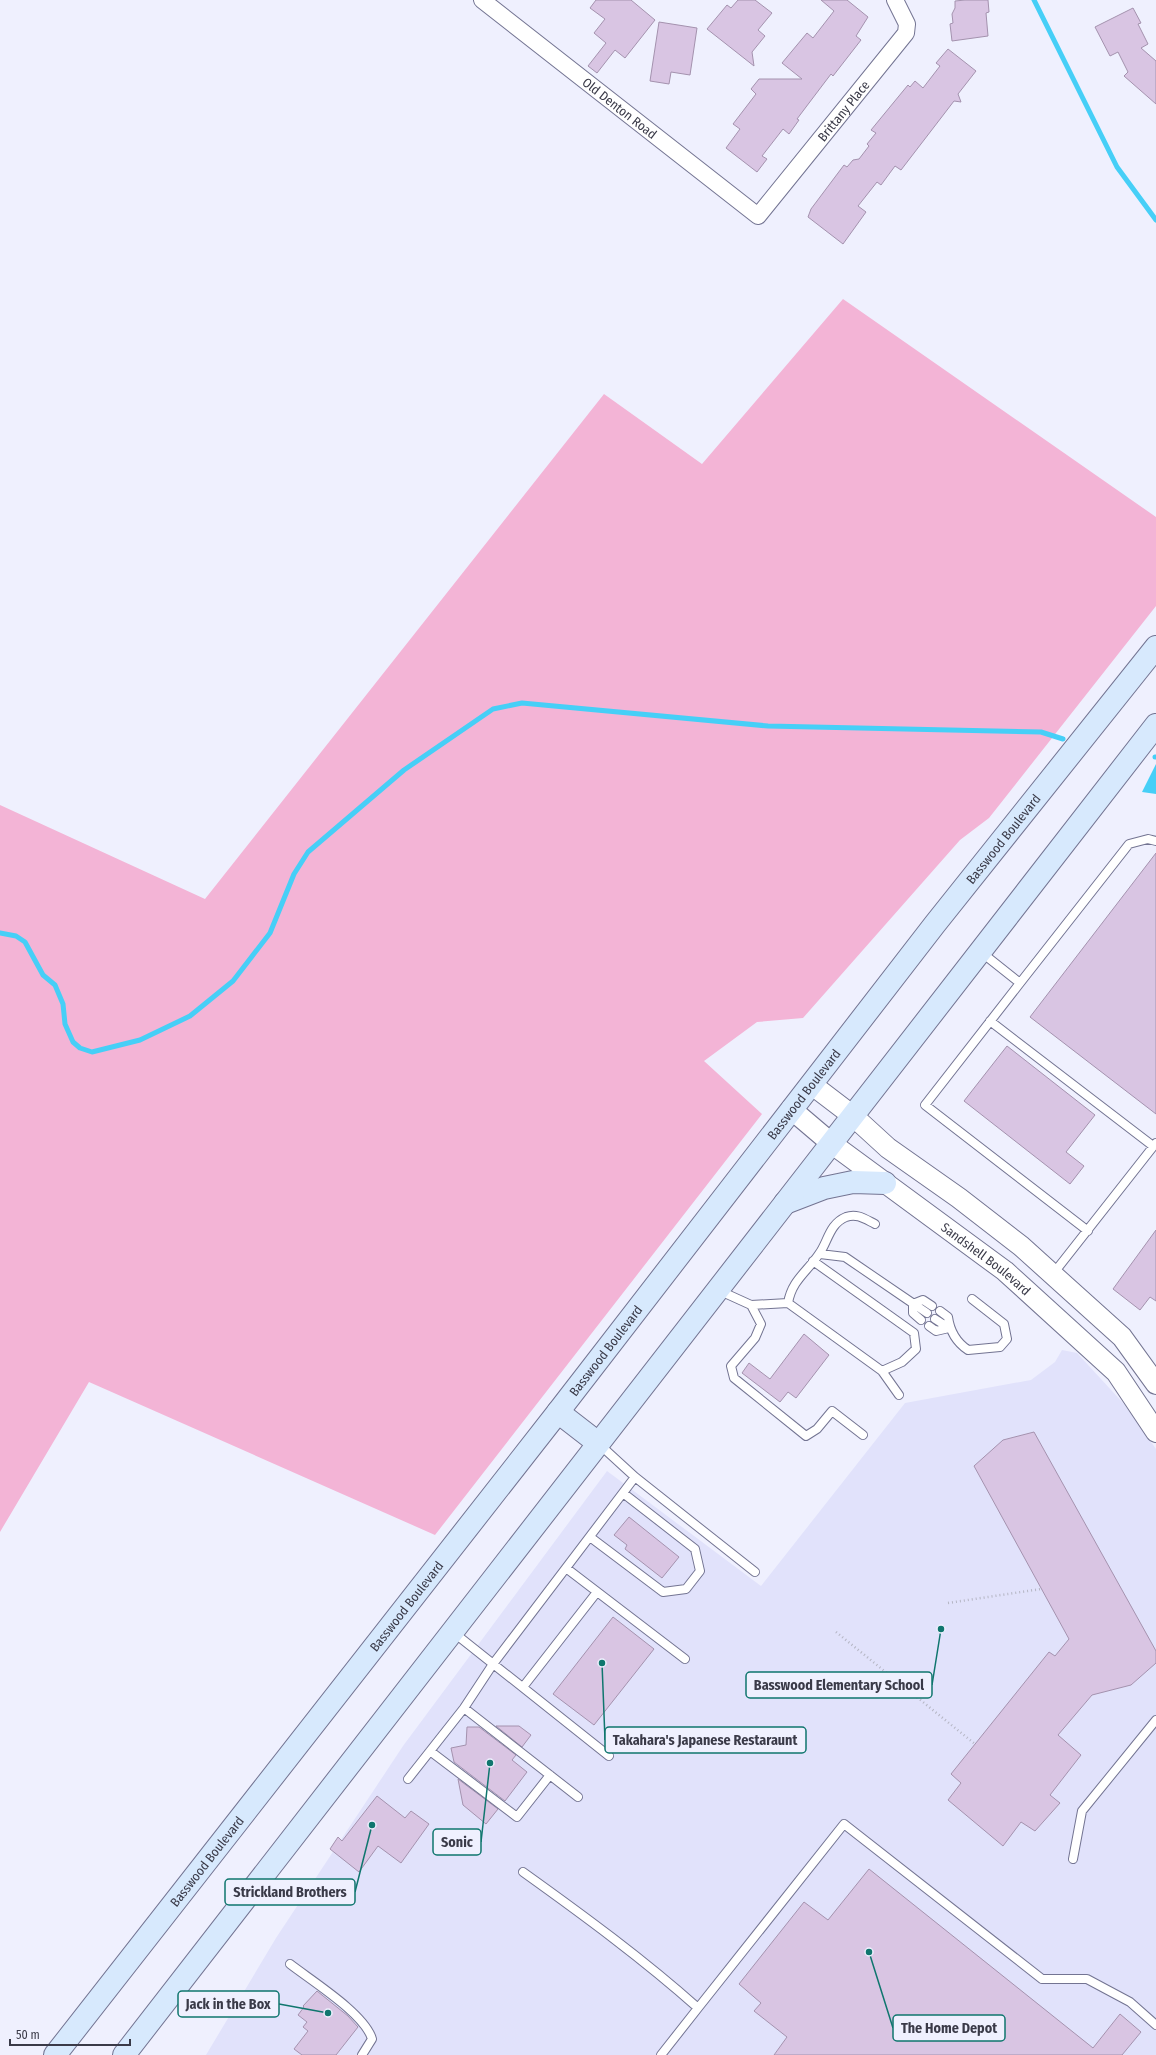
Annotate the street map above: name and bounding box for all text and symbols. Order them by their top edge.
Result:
street label: Old Denton Road [579,75,660,142]
street label: Brittany Place [815,78,873,144]
street label: Basswood Boulevard [963,791,1044,887]
street label: Basswood Boulevard [764,1046,844,1143]
street label: Sandshell Boulevard [938,1220,1033,1298]
street label: Basswood Boulevard [566,1303,645,1399]
street label: Basswood Boulevard [367,1558,446,1654]
callout: Basswood Elementary School [746,1672,932,1698]
text: Basswood Elementary School [754,1677,924,1694]
callout: Takahara's Japanese Restaraunt [605,1727,806,1753]
text: Takahara's Japanese Restaraunt [613,1732,798,1749]
street label: Basswood Boulevard [167,1814,247,1910]
callout: Sonic [433,1829,481,1855]
text: Sonic [441,1834,474,1851]
callout: Strickland Brothers [225,1879,355,1905]
text: Strickland Brothers [233,1884,347,1901]
callout: Jack in the Box [178,1991,279,2017]
text: Jack in the Box [185,1996,271,2013]
callout: The Home Depot [893,2015,1005,2041]
text: The Home Depot [901,2020,998,2037]
scale bar [10,2021,130,2047]
text: 50 m [16,2028,40,2042]

